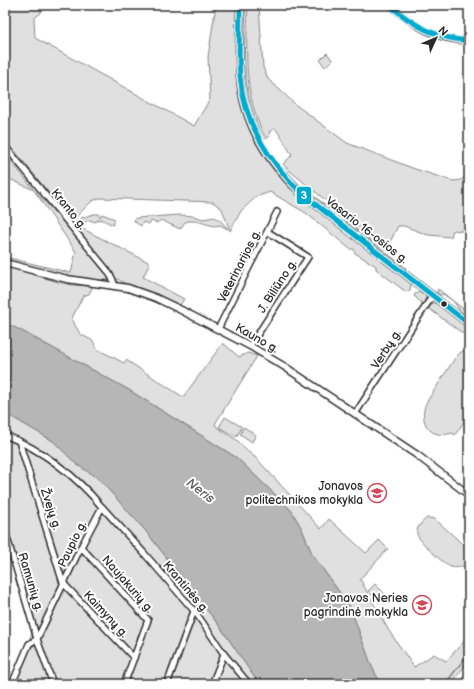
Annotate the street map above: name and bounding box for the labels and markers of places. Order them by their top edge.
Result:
unlabelled marker [439,299,449,309]
place label: Jonavos politechnikos mokykla [245,479,363,508]
school or university icon: Jonavos politechnikos mokykla [366,482,388,504]
place label: Jonavos Neries pagrindinė mokykla [304,591,408,620]
school or university icon: Jonavos Neries pagrindinė mokykla [411,594,433,616]

